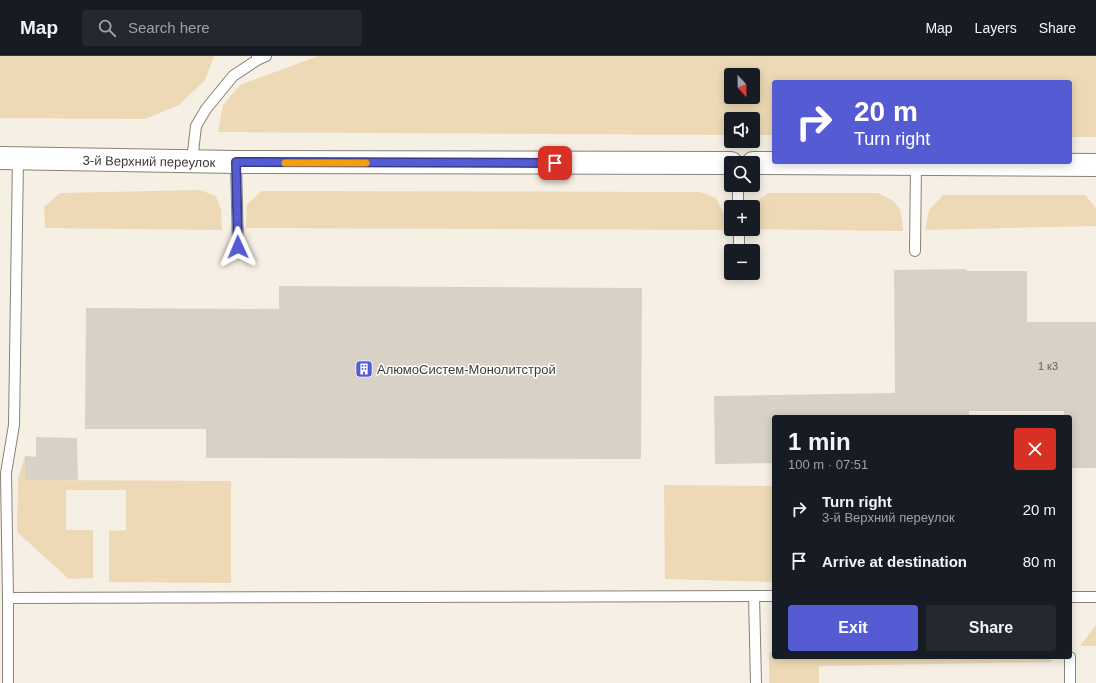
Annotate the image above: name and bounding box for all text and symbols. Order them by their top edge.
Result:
search box [82,10,362,46]
text: Map [20,17,58,38]
icon: search [96,17,118,39]
text: Search here [128,19,210,36]
text: Map [925,20,953,36]
text: Layers [975,20,1017,36]
text: Share [1039,20,1076,36]
north arrow [724,68,760,104]
map controls [724,68,760,280]
icon: right [788,96,840,148]
text: 20 m [854,96,918,127]
button: sound [724,112,760,148]
text: Turn right [854,129,930,149]
pin [538,146,572,180]
icon: arrive [544,152,566,174]
street label: 3-й Верхний переулок [83,153,216,170]
button: search [724,156,760,192]
button: + [724,200,760,236]
position arrow [217,226,259,268]
button: − [724,244,760,280]
building icon: АлюмоСистем-Монолитстрой [354,359,374,379]
house number: 1 к3 [1038,360,1058,372]
place label: АлюмоСистем-Монолитстрой [377,362,556,377]
text: 1 min [788,428,851,455]
button: close [1014,428,1056,470]
text: 100 m · 07:51 [788,457,868,472]
text: Turn right [822,493,892,510]
icon: right [788,498,810,520]
text: 20 m [1023,501,1056,518]
text: 3-й Верхний переулок [822,510,955,525]
icon: arrive [788,550,810,572]
text: Arrive at destination [822,553,967,570]
text: 80 m [1023,553,1056,570]
button: Exit [788,605,918,651]
button: Share [926,605,1056,651]

